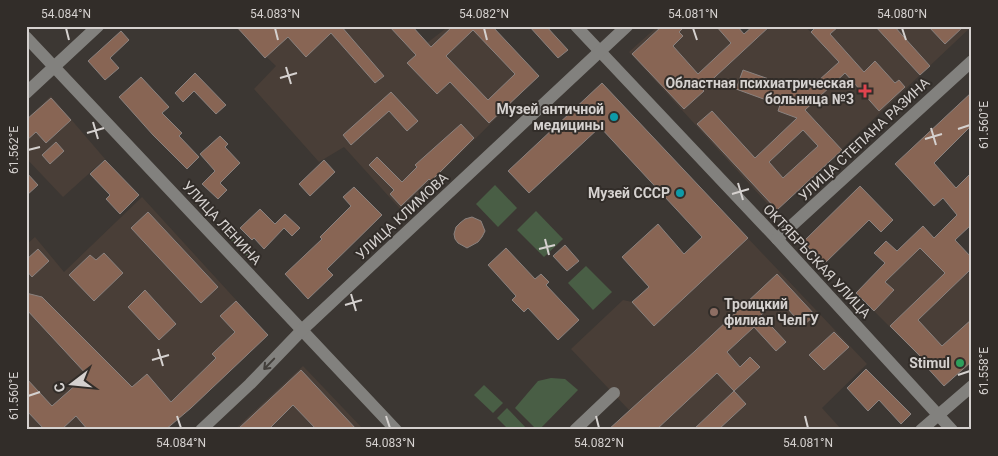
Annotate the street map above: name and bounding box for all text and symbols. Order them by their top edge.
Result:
text: 54.084°N [41,7,91,21]
text: 54.083°N [250,7,300,21]
text: 54.082°N [459,7,509,21]
text: 54.081°N [668,7,718,21]
text: 54.080°N [877,7,927,21]
street label: УЛИЦА СТЕПАНА РАЗИНА [795,74,933,204]
place label: Областная психиатрическая больница №3 [665,75,854,107]
marker: Областная психиатрическая больница №3 [858,84,872,98]
place label: Музей античной медицины [497,101,604,133]
text: 61.560°E [977,101,991,149]
marker: Музей античной медицины [608,111,620,123]
text: 61.562°E [7,126,21,174]
street label: УЛИЦА КЛИМОВА [353,169,451,263]
street label: УЛИЦА ЛЕНИНА [179,178,265,268]
place label: Музей СССР [588,185,670,201]
marker: Музей СССР [674,187,686,199]
street label: ОКТЯБРЬСКАЯ УЛИЦА [760,201,874,321]
place label: Троицкий филиал ЧелГУ [724,296,819,328]
marker: Троицкий филиал ЧелГУ [708,306,720,318]
text: 61.558°E [977,347,991,395]
place label: Stimul [909,355,950,371]
marker: Stimul [954,357,966,369]
north arrow [48,358,98,408]
one-way arrow [263,358,275,370]
text: 61.560°E [7,372,21,420]
text: С [51,381,68,394]
text: 54.084°N [156,436,206,450]
text: 54.083°N [365,436,415,450]
text: 54.082°N [574,436,624,450]
text: 54.081°N [783,436,833,450]

